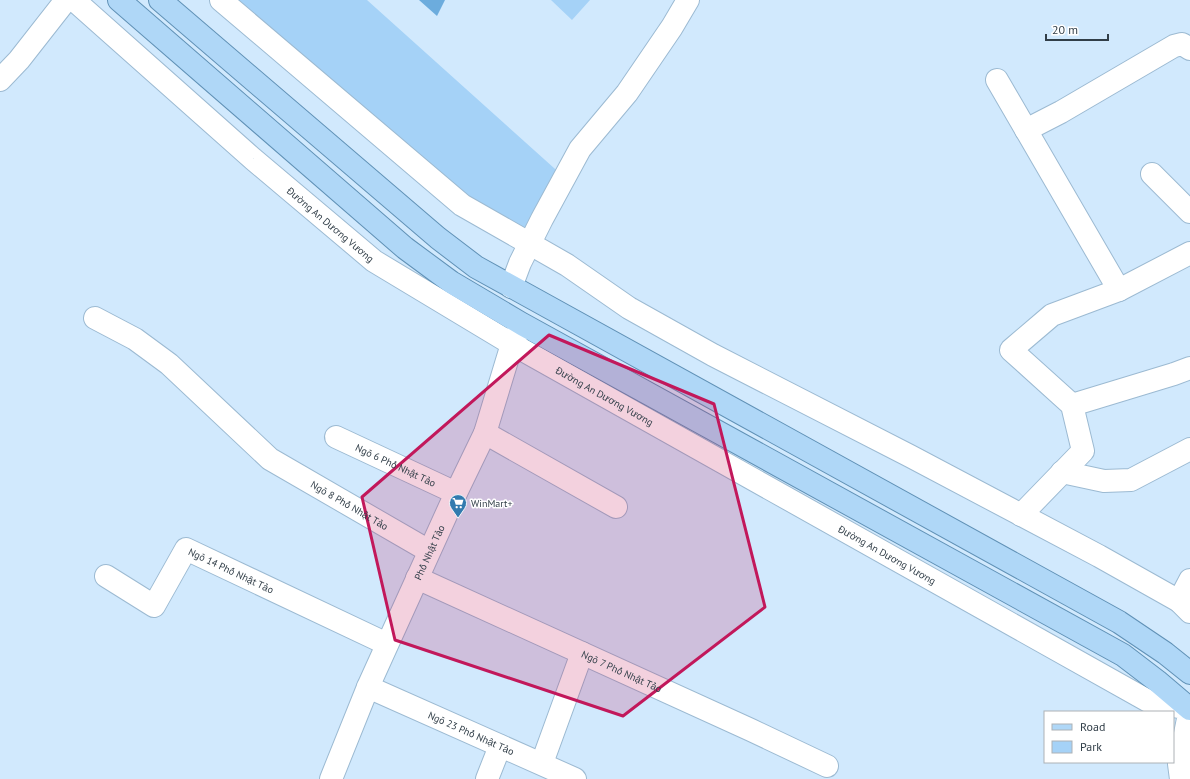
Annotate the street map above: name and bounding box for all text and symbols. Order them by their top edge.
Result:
scale bar [1046,16,1108,42]
text: 20 m [1052,22,1078,37]
street label: Đường An Dương Vương [283,184,377,265]
street label: Đường An Dương Vương [552,363,656,429]
street label: Ngõ 6 Phố Nhật Tảo [353,441,438,490]
street label: Ngõ 8 Phố Nhật Tảo [308,478,390,533]
supermarket icon: WinMart+ [448,493,468,518]
place label: WinMart+ [471,497,512,510]
street label: Đường An Dương Vương [835,522,938,588]
street label: Phố Nhật Tảo [411,523,448,582]
street label: Ngõ 14 Phố Nhật Tảo [186,545,276,597]
street label: Ngõ 7 Phố Nhật Tảo [579,648,664,696]
street label: Ngõ 23 Phố Nhật Tảo [426,709,516,758]
legend [1044,711,1174,763]
text: Road [1080,719,1105,734]
text: Park [1080,739,1102,754]

